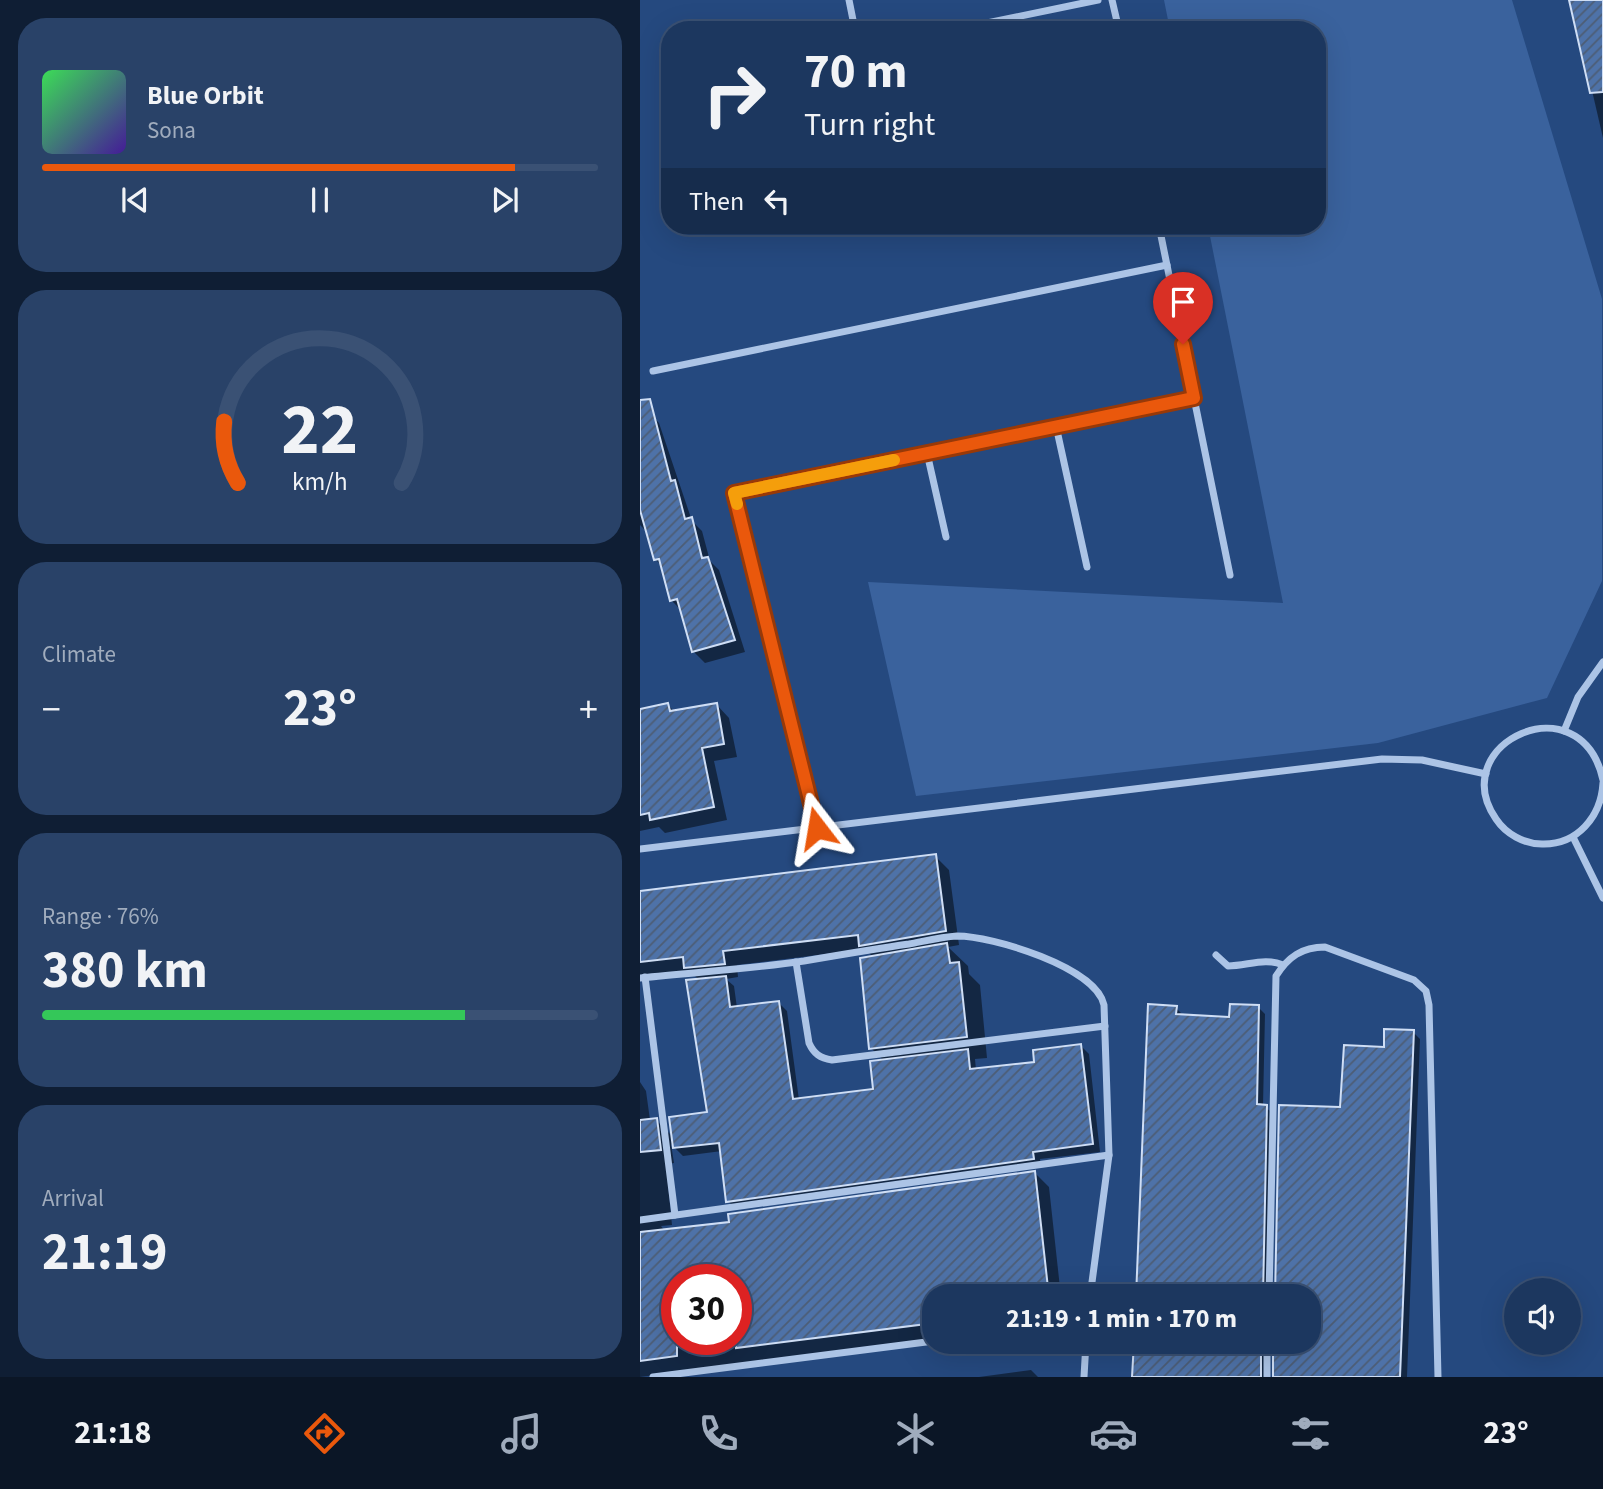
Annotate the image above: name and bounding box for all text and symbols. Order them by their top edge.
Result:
text: 70 m [804,37,908,107]
icon: right [689,49,780,140]
text: Blue Orbit [147,77,264,114]
text: Turn right [804,102,935,148]
text: Sona [147,114,196,147]
icon: previous [116,181,154,219]
icon: pause [301,181,339,219]
icon: next [486,181,524,219]
icon: left [758,182,796,220]
text: Then [689,183,744,220]
pin [1153,272,1213,344]
icon: arrive [1164,283,1202,321]
text: 22 [282,378,358,482]
text: km/h [292,463,348,499]
text: Climate [42,638,116,671]
text: 23° [283,672,357,746]
text: − [42,683,61,737]
text: + [579,683,598,737]
position arrow [780,791,854,865]
text: Range · 76% [42,900,159,933]
text: 380 km [42,934,208,1008]
text: Arrival [42,1182,104,1215]
text: 21:19 [42,1216,167,1290]
speed limit sign: 30 [661,1264,752,1355]
map controls [1504,1278,1581,1355]
button: sound [1504,1278,1581,1355]
text: 21:19 · 1 min · 170 m [1006,1300,1237,1337]
icon: directions [300,1409,349,1458]
icon: music [497,1409,546,1458]
icon: phone [694,1409,743,1458]
icon: climate [891,1409,940,1458]
icon: car [1089,1409,1138,1458]
icon: filters [1286,1409,1335,1458]
text: 21:18 [74,1410,151,1456]
text: 23° [1483,1410,1529,1456]

